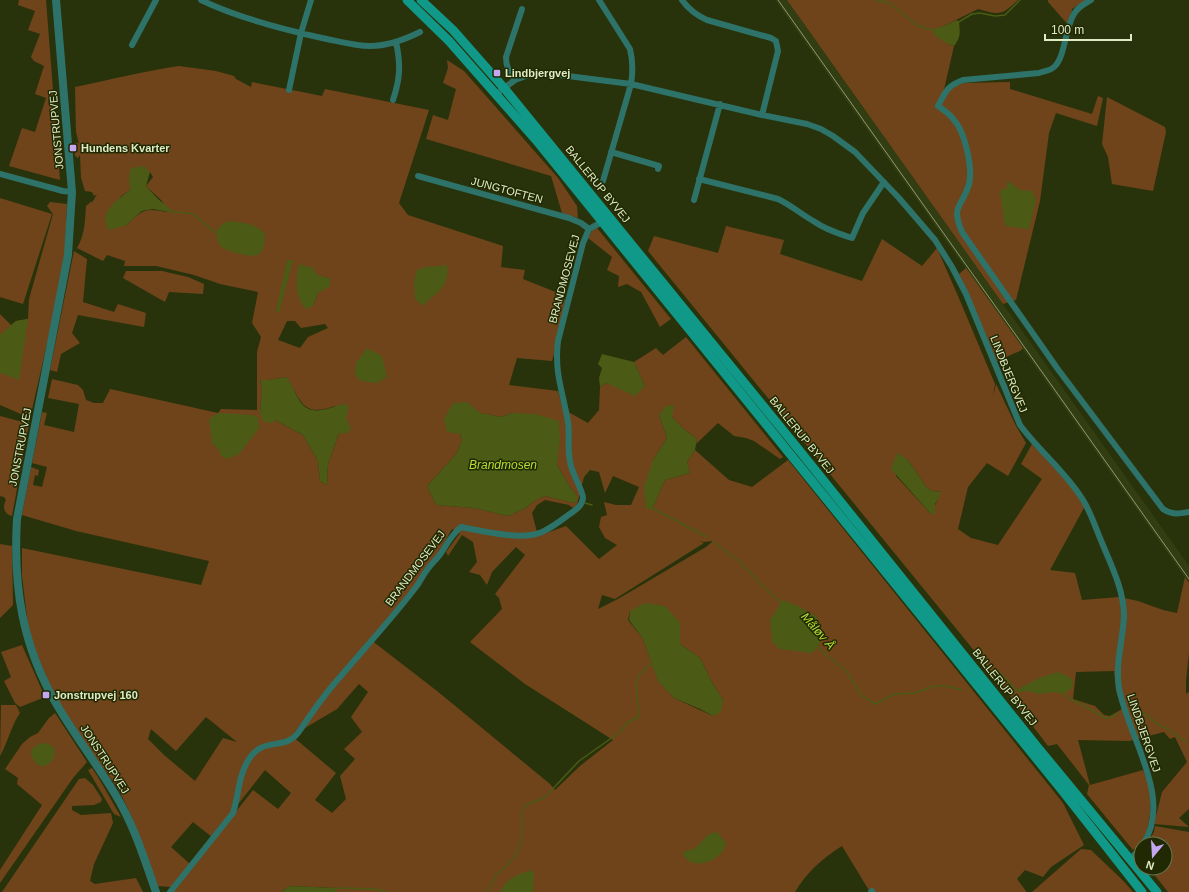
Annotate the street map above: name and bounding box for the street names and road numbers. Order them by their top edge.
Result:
street label: JONSTRUPVEJ [47,90,65,170]
street label: BALLERUP BYVEJ [563,143,633,225]
street label: JUNGTOFTEN [470,175,544,205]
street label: BRANDMOSEVEJ [546,233,582,325]
street label: LINDBJERGVEJ [988,334,1030,414]
street label: BALLERUP BYVEJ [767,394,837,476]
street label: JONSTRUPVEJ [7,407,33,487]
street label: BRANDMOSEVEJ [383,528,447,608]
street label: BALLERUP BYVEJ [970,646,1040,728]
street label: LINDBJERGVEJ [1125,692,1163,774]
street label: JONSTRUPVEJ [78,722,132,796]

